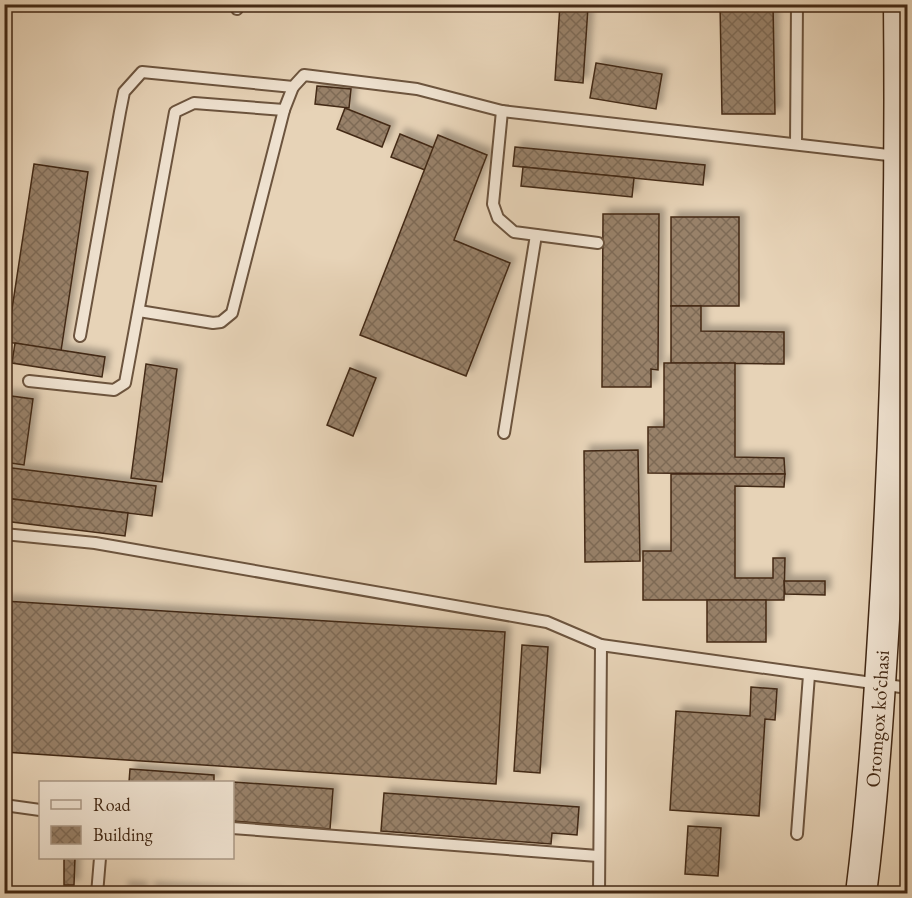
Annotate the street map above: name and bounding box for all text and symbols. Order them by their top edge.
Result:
street label: Oromgox ko‘chasi [859,649,895,789]
legend [39,781,234,859]
text: Road [93,793,132,816]
text: Building [93,823,153,846]

